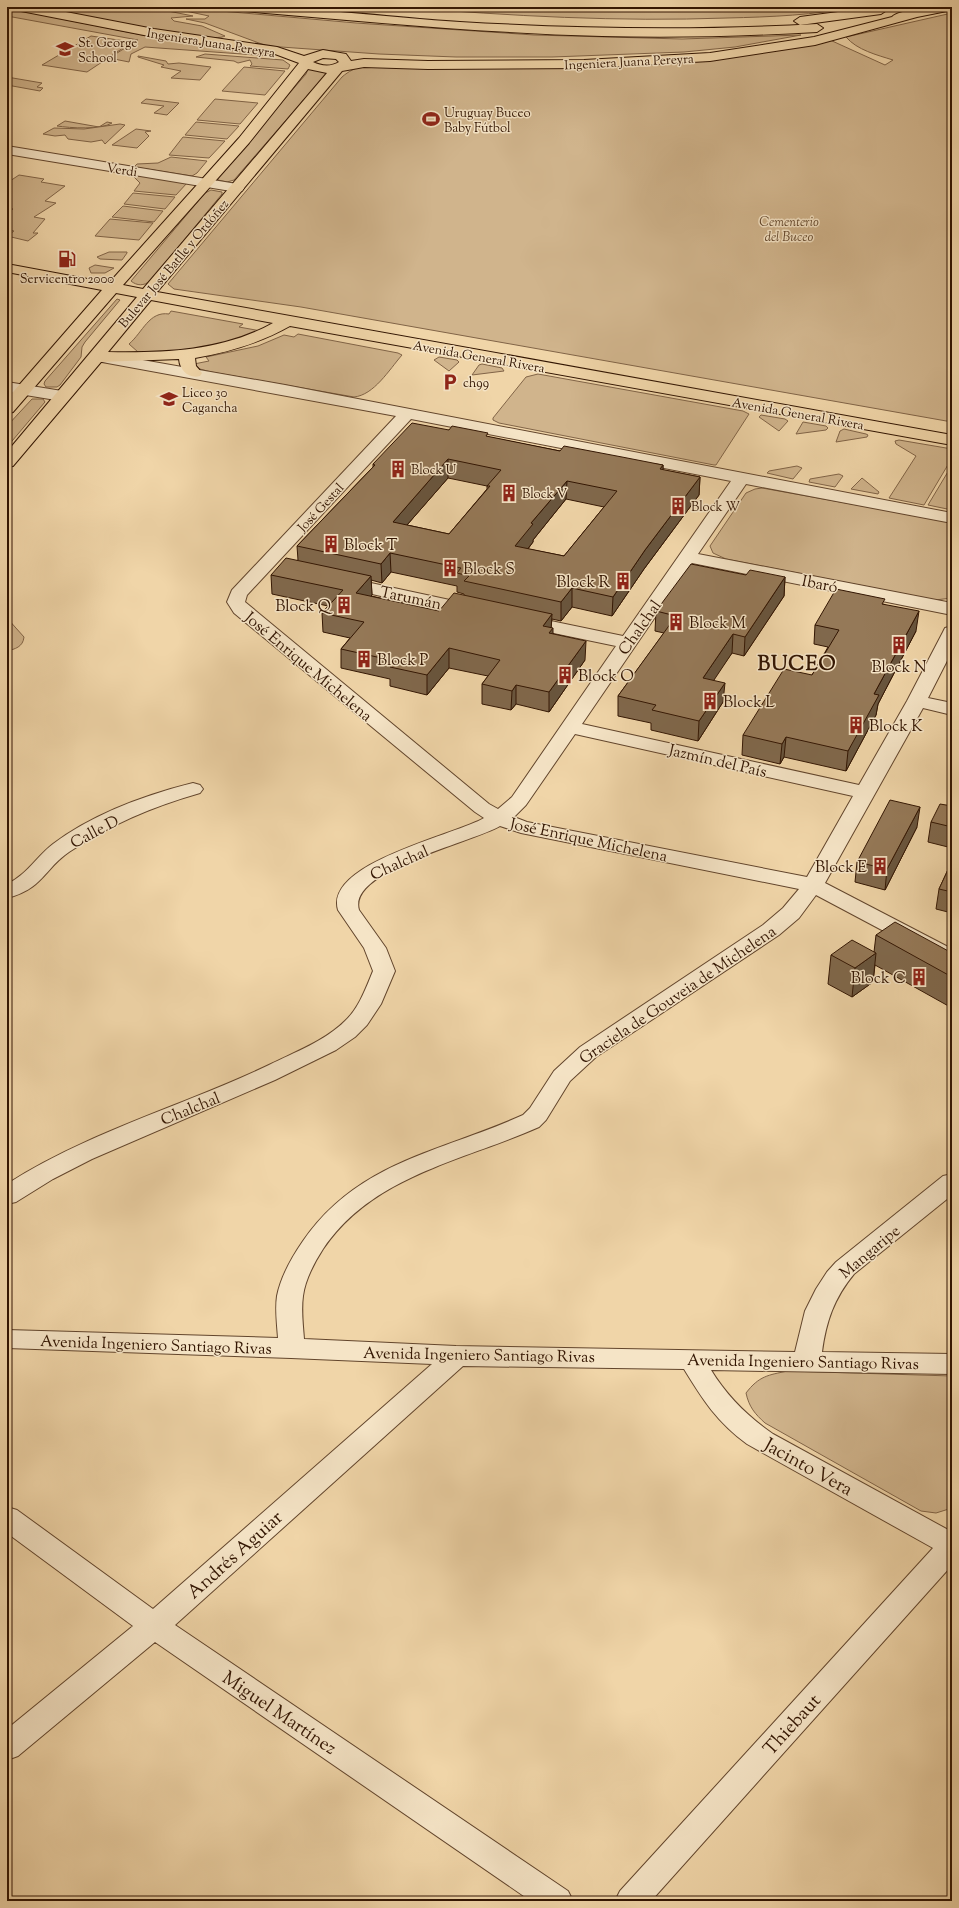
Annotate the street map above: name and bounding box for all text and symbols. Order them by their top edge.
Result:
street label: Ingeniera Juana Pereyra [145,25,276,63]
place label: St. George School [78,35,137,68]
school or university icon: St. George School [55,39,75,59]
street label: Ingeniera Juana Pereyra [564,51,694,75]
place label: Uruguay Buceo Baby Fútbol [444,105,531,138]
sports icon: Uruguay Buceo Baby Fútbol [421,109,441,129]
street label: Verdi [105,160,139,182]
street label: Bulevar José Batlle y Ordóñez [115,196,234,332]
park label: Cementerio del Buceo [759,214,819,247]
fuel station icon: Servicentro 2000 [57,249,77,269]
place label: Servicentro 2000 [20,271,114,289]
street label: Avenida General Rivera [411,338,546,378]
parking icon: ch99 [440,372,460,392]
place label: ch99 [463,375,489,393]
place label: Liceo 30 Cagancha [182,385,237,418]
school or university icon: Liceo 30 Cagancha [159,389,179,409]
street label: Avenida General Rivera [730,395,865,435]
building icon: Block U [388,459,408,479]
place label: Block U [411,462,456,480]
street label: José Gestal [294,480,349,537]
building icon: Block V [499,483,519,503]
place label: Block V [522,486,567,504]
building icon: Block W [668,496,688,516]
place label: Block W [691,499,740,517]
building icon: Block T [321,534,341,554]
place label: Block T [344,535,398,558]
building icon: Block S [440,558,460,578]
place label: Block S [463,559,515,582]
building icon: Block R [613,571,633,591]
street label: Ibaró [800,571,840,600]
place label: Block R [556,572,611,595]
street label: Tarumán [378,582,444,617]
building icon: Block Q [334,595,354,615]
place label: Block Q [275,596,334,619]
street label: Chalchal [614,596,669,661]
street label: José Enrique Michelena [238,607,377,729]
building icon: Block M [666,612,686,632]
place label: Block M [689,613,746,636]
building icon: Block N [889,635,909,655]
building icon: Block P [354,649,374,669]
place label: Block P [377,650,428,673]
district label: BUCEO [757,651,837,680]
place label: Block N [871,657,927,680]
building icon: Block O [555,665,575,685]
place label: Block O [578,666,634,689]
building icon: Block L [700,691,720,711]
place label: Block L [723,692,775,715]
building icon: Block K [846,715,866,735]
place label: Block K [869,716,923,739]
street label: Jazmín del País [665,740,769,785]
street label: Calle D [67,811,124,856]
street label: José Enrique Michelena [507,813,670,869]
street label: Chalchal [367,841,434,887]
building icon: Block E [870,856,890,876]
place label: Block E [815,857,867,880]
street label: Graciela de Gouveia de Michelena [575,921,782,1071]
building icon: Block C [909,967,929,987]
place label: Block C [851,968,906,991]
street label: Chalchal [158,1088,225,1133]
street label: Mangaripe [835,1221,906,1285]
street label: Avenida Ingeniero Santiago Rivas [40,1331,272,1362]
street label: Avenida Ingeniero Santiago Rivas [363,1343,595,1370]
street label: Avenida Ingeniero Santiago Rivas [687,1350,919,1377]
street label: Jacinto Vera [757,1432,857,1504]
street label: Andrés Aguiar [182,1505,290,1606]
street label: Miguel Martínez [216,1666,341,1762]
street label: Thiebaut [758,1688,828,1763]

